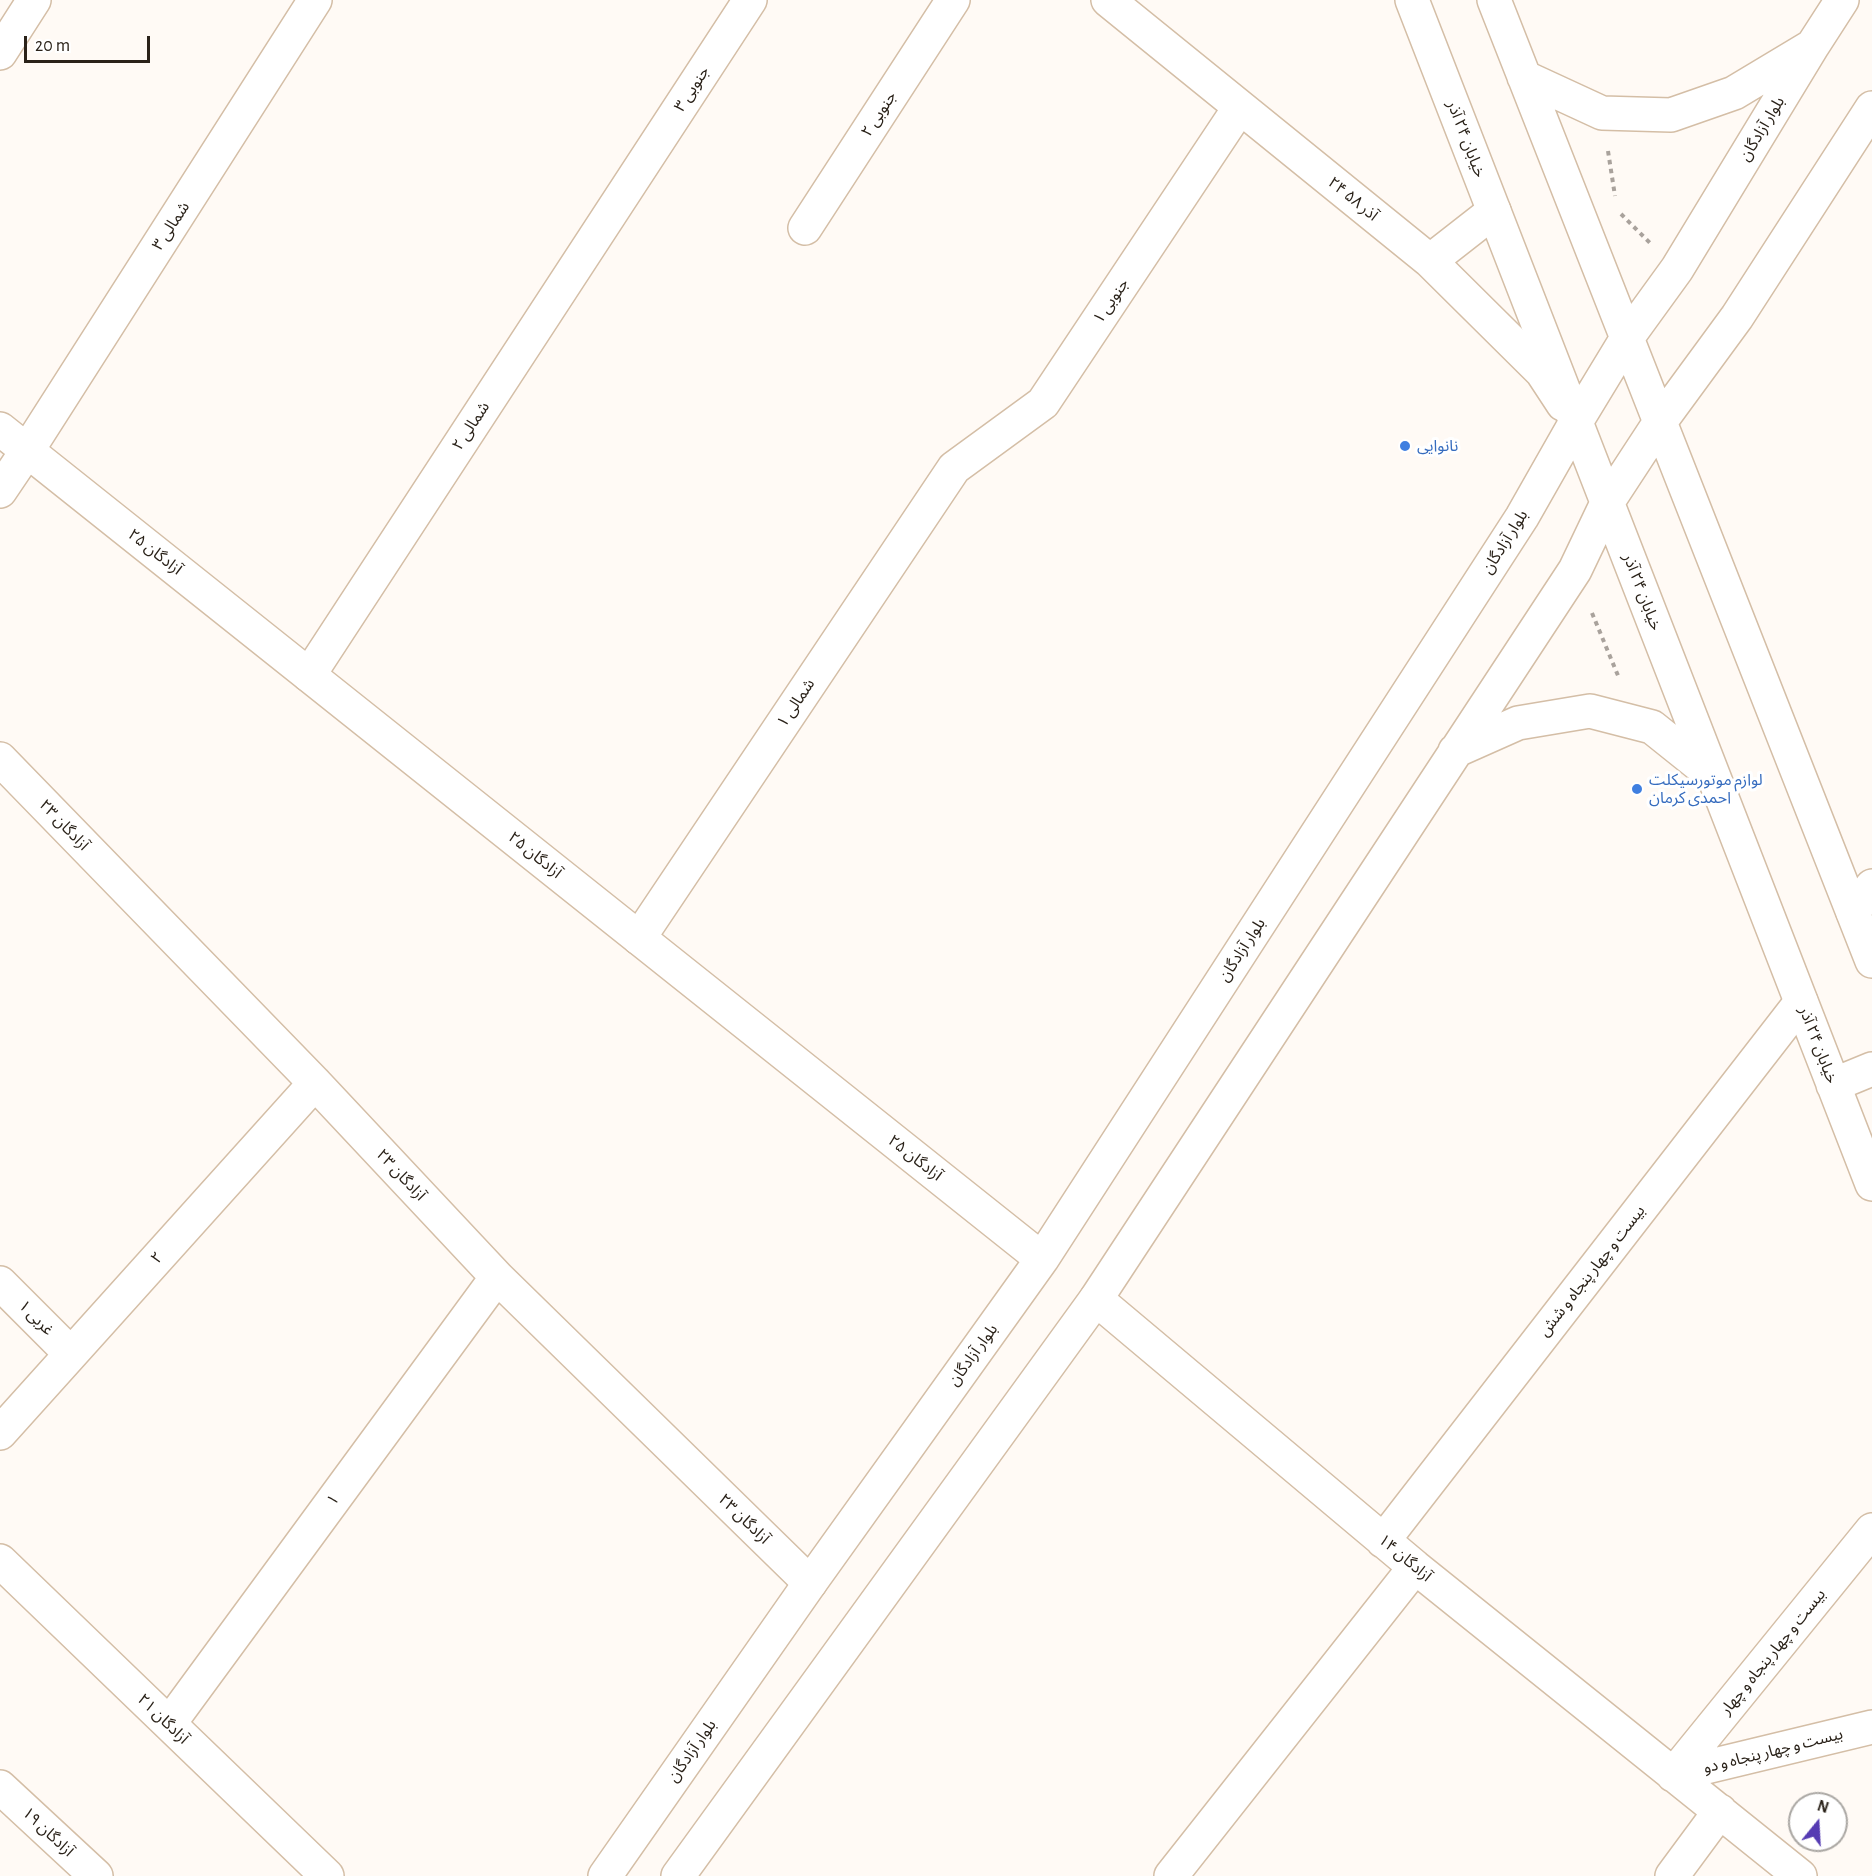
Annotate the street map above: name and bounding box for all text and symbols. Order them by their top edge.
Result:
scale bar [27,24,153,62]
text: 20 m [35,37,70,55]
street label: ۳ جنوبی [670,63,714,115]
street label: ۲ جنوبی [857,88,901,140]
street label: بلوار آزادگان [1735,93,1789,165]
street label: خیابان ۲۴ آذر [1443,98,1489,180]
street label: ۲۴ آذر ۵۸ [1324,173,1382,225]
street label: ۳ شمالی [148,198,194,254]
street label: ۱ جنوبی [1089,275,1133,327]
street label: ۲ شمالی [448,398,494,454]
place label: نانوایی [1417,436,1458,456]
marker: نانوایی [1398,439,1412,453]
street label: بلوار آزادگان [1478,506,1532,578]
street label: آزادگان ۲۵ [124,525,186,579]
street label: خیابان ۲۴ آذر [1619,551,1665,633]
street label: ۱ شمالی [773,675,819,731]
place label: لوازم موتورسیکلت احمدی کرمان [1649,770,1763,808]
marker: لوازم موتورسیکلت احمدی کرمان [1630,782,1644,796]
street label: آزادگان ۲۳ [35,795,93,855]
street label: آزادگان ۲۵ [504,827,566,883]
street label: بلوار آزادگان [1214,915,1270,985]
street label: خیابان ۲۴ آذر [1795,1004,1841,1086]
street label: آزادگان ۲۵ [884,1131,946,1185]
street label: آزادگان ۲۳ [372,1145,430,1205]
street label: بیست و چهار پنجاه و شش [1535,1202,1649,1340]
street label: ۲ [147,1248,167,1268]
street label: ۱ غربی [14,1296,58,1340]
street label: بلوار آزادگان [944,1320,1002,1390]
street label: آزادگان ۲۳ [714,1490,774,1548]
street label: ۱ [323,1491,343,1509]
street label: آزادگان ۱۴ [1374,1530,1436,1586]
street label: بیست و چهار پنجاه و چهار [1716,1585,1830,1719]
street label: آزادگان ۲۱ [133,1690,193,1748]
street label: بلوار آزادگان [664,1716,720,1786]
street label: بیست و چهار پنجاه و دو [1701,1724,1845,1778]
north arrow [1788,1792,1848,1852]
text: N [1815,1797,1831,1816]
street label: آزادگان ۱۹ [18,1803,78,1861]

